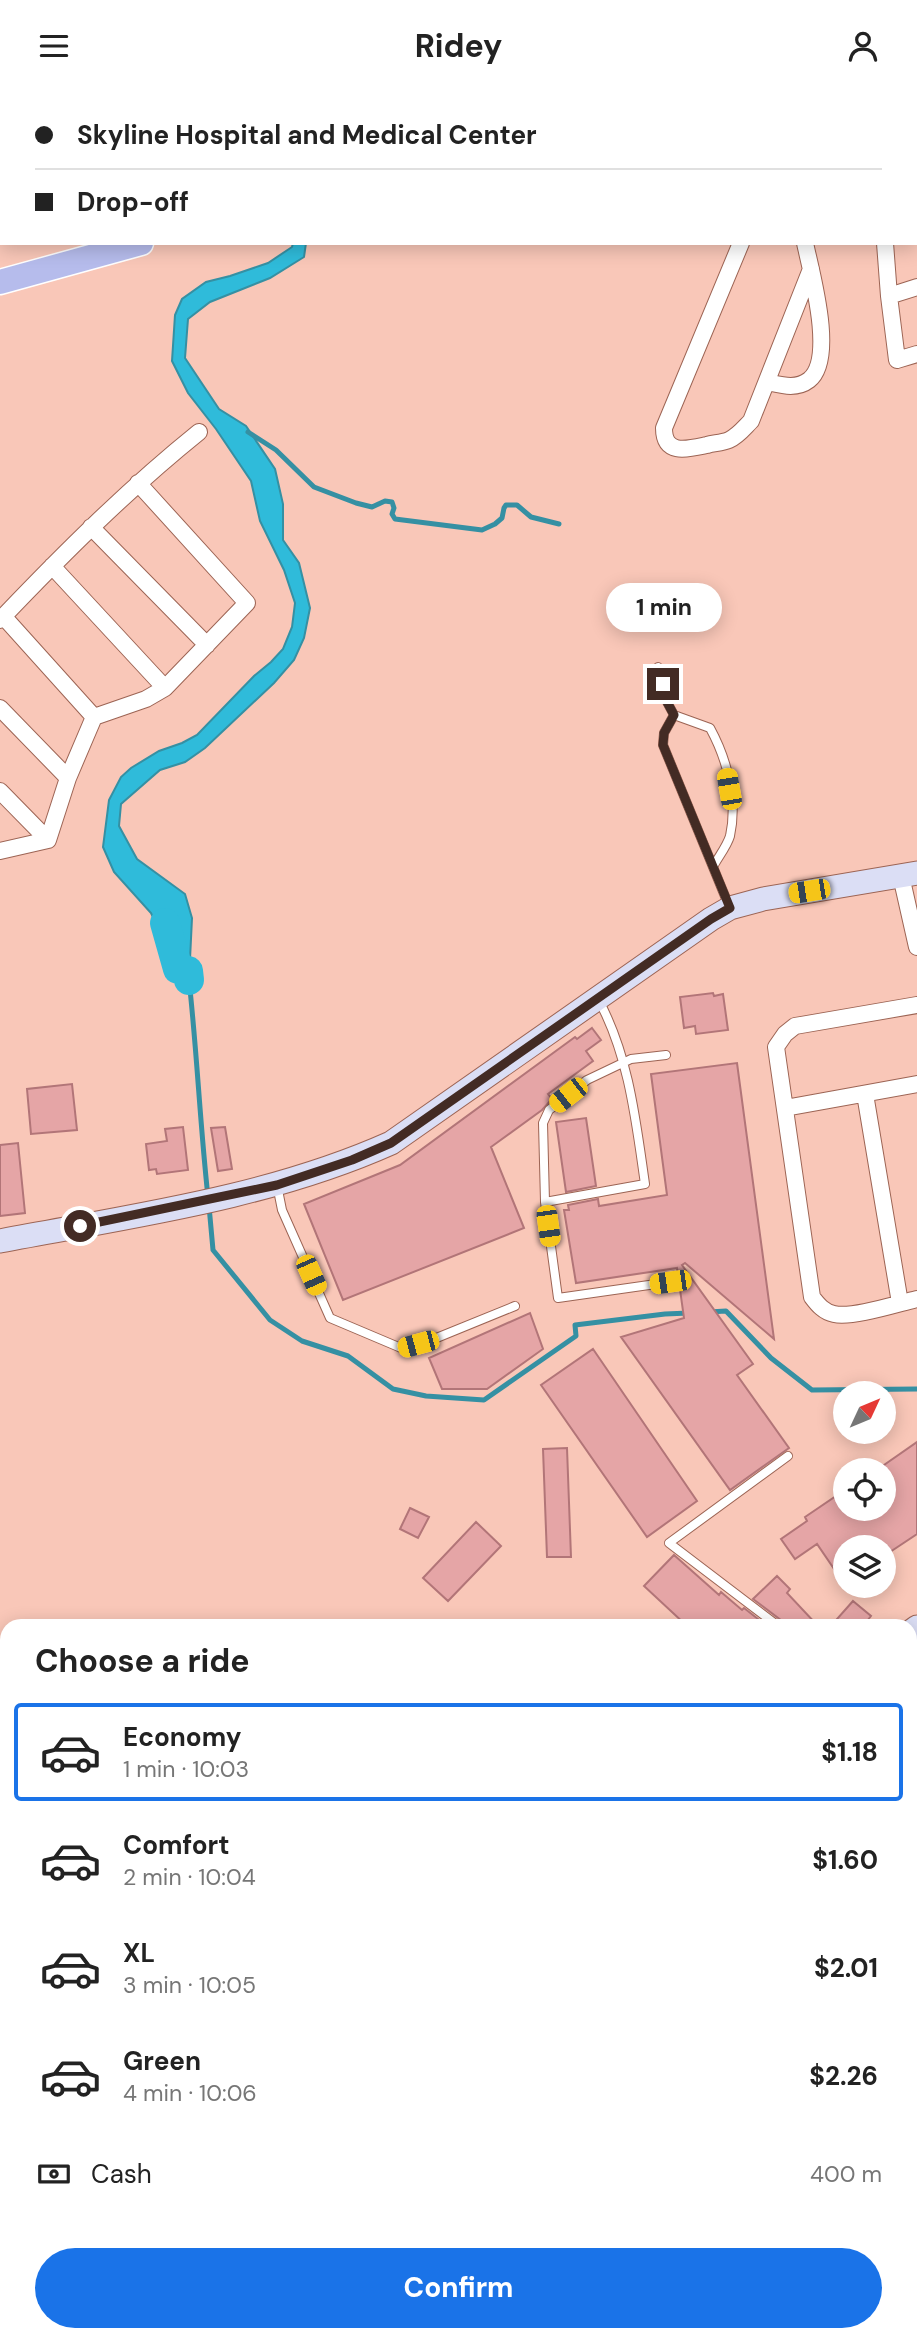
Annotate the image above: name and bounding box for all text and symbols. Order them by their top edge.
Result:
text: Ridey [415,25,502,67]
icon: menu [35,27,73,65]
icon: person [844,27,882,65]
text: Skyline Hospital and Medical Center [77,118,537,152]
text: Drop-off [77,185,189,219]
callout: 1 min [605,582,721,631]
text: 1 min [636,592,692,622]
route end [647,668,679,700]
car [716,766,743,812]
car [787,877,832,905]
car [545,1074,592,1116]
car [535,1204,562,1248]
route start [64,1210,96,1242]
car [293,1252,330,1298]
car [648,1269,693,1295]
car [395,1328,442,1360]
north arrow [833,1381,896,1444]
map controls [833,1381,896,1598]
button: locate [833,1458,896,1521]
button: layers [833,1535,896,1598]
text: Choose a ride [35,1640,250,1682]
text: Economy [123,1720,241,1754]
icon: car [39,1721,102,1784]
text: $1.18 [821,1735,878,1769]
text: 1 min · 10:03 [123,1754,249,1784]
text: Comfort [123,1828,229,1862]
icon: car [39,1829,102,1892]
text: $1.60 [812,1843,878,1877]
text: 2 min · 10:04 [123,1862,256,1892]
text: XL [123,1936,155,1970]
icon: car [39,1937,102,2000]
text: $2.01 [814,1951,878,1985]
text: 3 min · 10:05 [123,1970,256,2000]
text: Green [123,2044,201,2078]
icon: car [39,2045,102,2108]
text: $2.26 [809,2059,878,2093]
text: 4 min · 10:06 [123,2078,257,2108]
icon: cash [35,2155,73,2193]
text: Cash [91,2157,152,2191]
text: 400 m [810,2159,882,2189]
button: Confirm [35,2248,882,2328]

